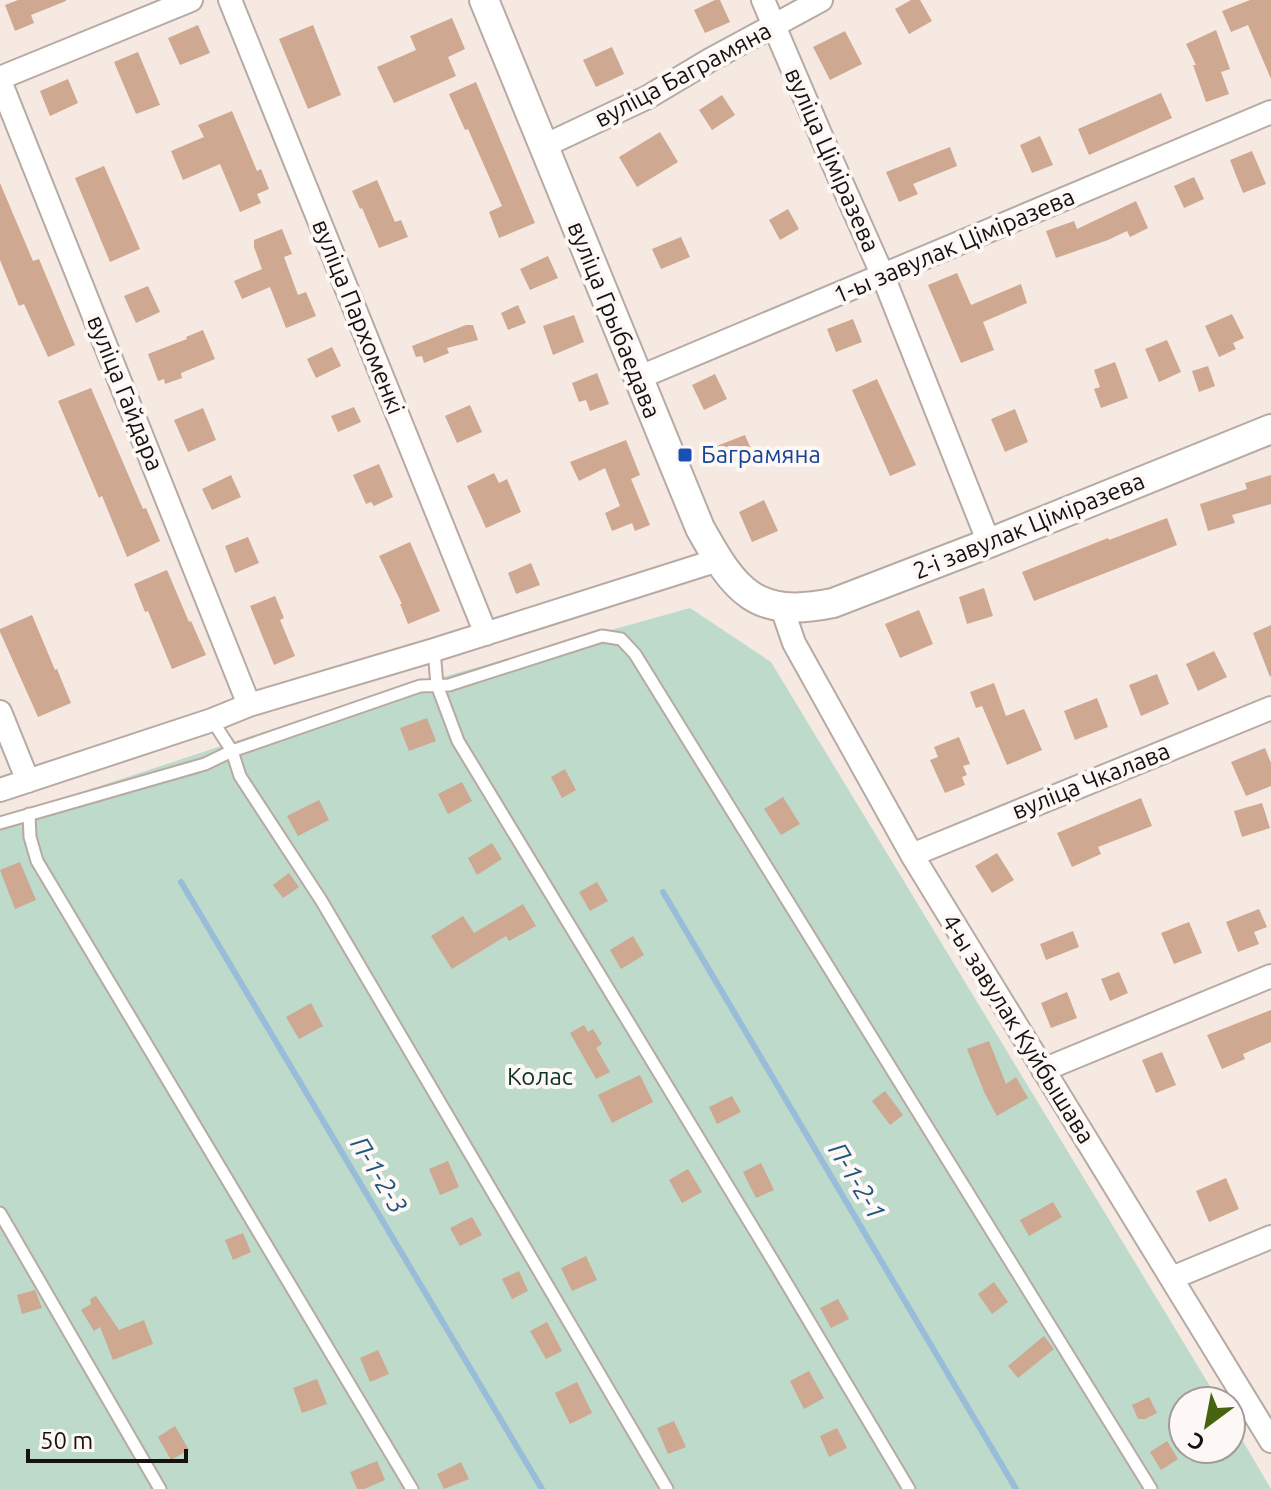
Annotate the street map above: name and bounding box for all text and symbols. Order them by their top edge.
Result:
street label: вуліца Баграмяна [590,17,776,132]
street label: вуліца Ціміразева [780,64,885,256]
street label: 1-ы завулак Ціміразева [829,183,1078,309]
street label: вуліца Пархоменкі [307,216,410,418]
street label: вуліца Грыбаедава [563,218,666,422]
street label: вуліца Гайдара [82,311,169,474]
place label: Баграмяна [701,441,821,468]
marker: Баграмяна [676,446,694,464]
street label: 2-і завулак Ціміразева [909,467,1148,584]
street label: вуліца Чкалава [1008,737,1174,824]
street label: 4-ы завулак Куйбышава [937,909,1100,1148]
park label: Колас [507,1063,573,1090]
water label: П-1-2-3 [345,1131,414,1218]
water label: П-1-2-1 [823,1137,892,1224]
north arrow [1167,1385,1247,1465]
scale bar [28,1413,186,1463]
text: 50 m [40,1427,93,1454]
text: С [1184,1428,1209,1457]

